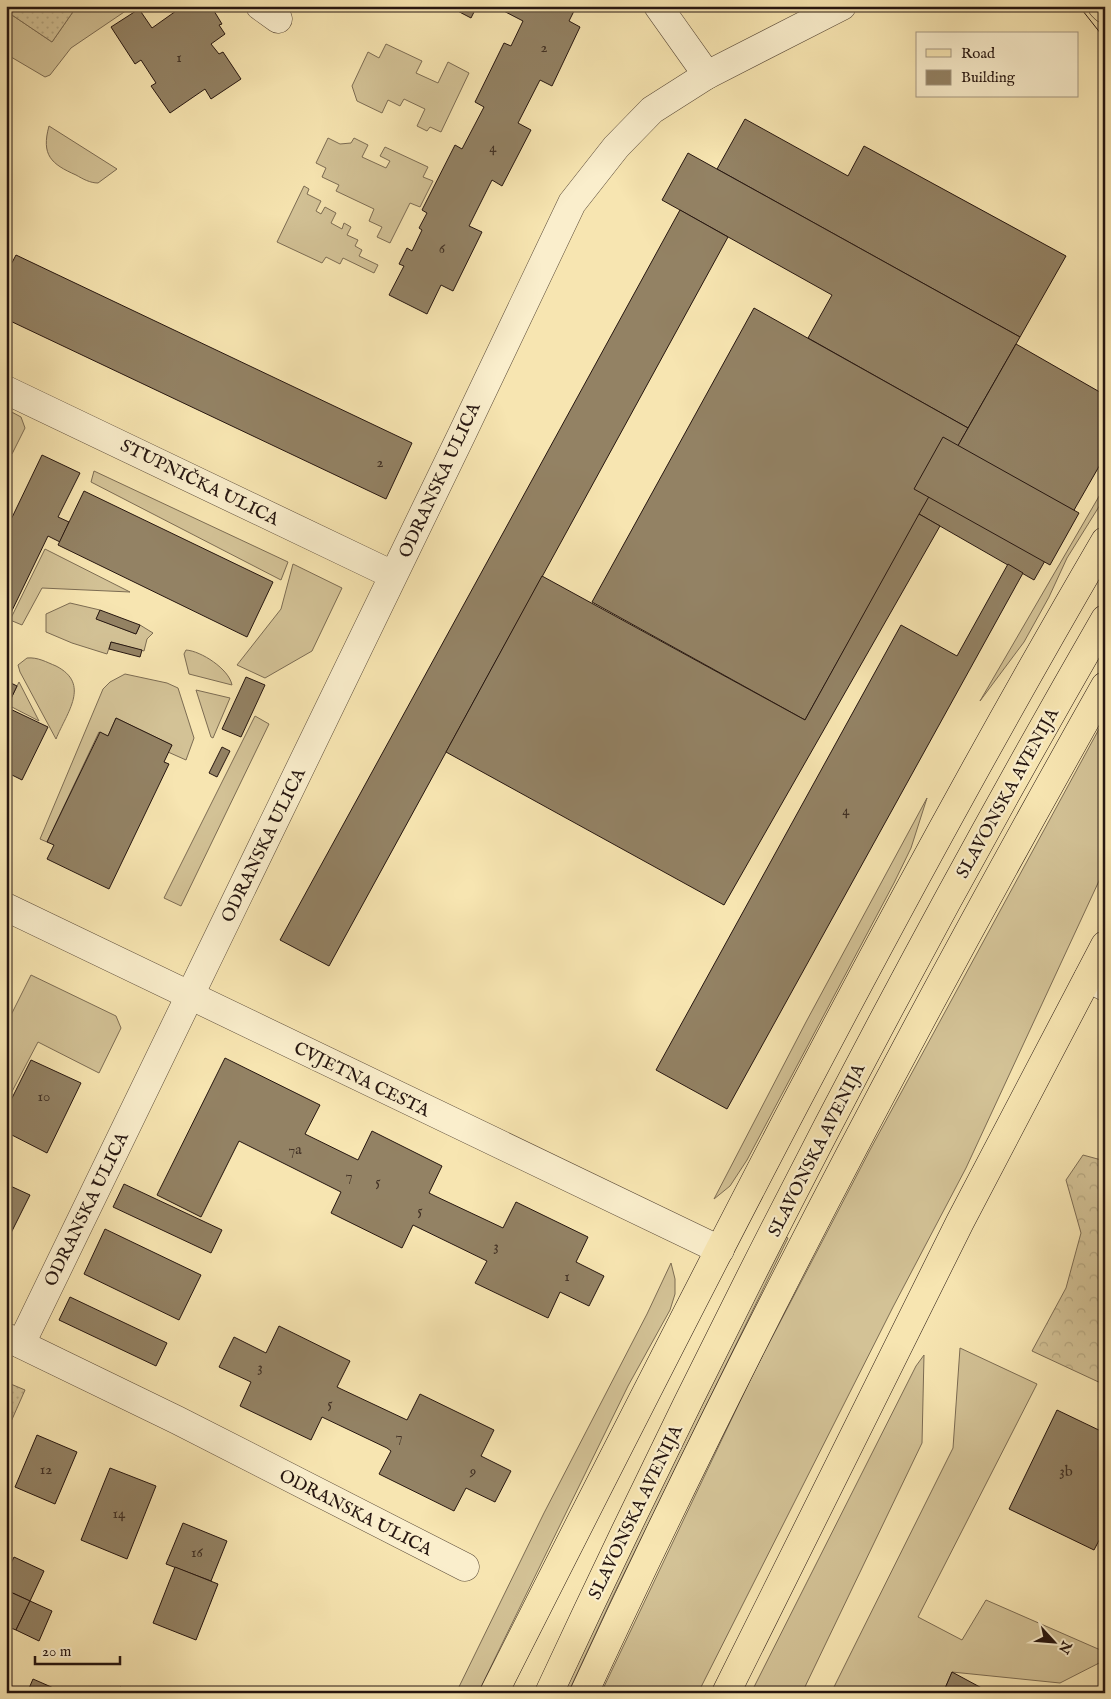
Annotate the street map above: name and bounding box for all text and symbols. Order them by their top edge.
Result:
legend [916,32,1078,98]
house number: 2 [540,38,548,57]
text: Road [961,44,996,63]
house number: 1 [176,48,182,67]
text: Building [961,68,1016,87]
house number: 4 [489,138,497,157]
house number: 6 [439,239,446,258]
street label: ODRANSKA ULICA [394,398,487,562]
street label: STUPNIČKA ULICA [116,433,284,532]
house number: 2 [376,453,384,472]
street label: SLAVONSKA AVENIJA [952,704,1065,883]
street label: ODRANSKA ULICA [217,764,312,927]
house number: 4 [842,801,850,820]
street label: CVJETNA CESTA [290,1037,434,1124]
street label: SLAVONSKA AVENIJA [764,1059,871,1241]
house number: 10 [38,1087,50,1106]
street label: ODRANSKA ULICA [40,1128,135,1291]
house number: 7a [288,1140,302,1159]
house number: 7 [345,1166,353,1185]
house number: 5 [375,1172,381,1191]
house number: 5 [417,1201,423,1220]
house number: 3 [493,1237,499,1256]
house number: 1 [564,1267,570,1286]
house number: 3 [257,1358,263,1377]
house number: 5 [327,1394,333,1413]
street label: SLAVONSKA AVENIJA [584,1421,689,1604]
house number: 7 [395,1427,403,1446]
house number: 12 [40,1460,52,1479]
house number: 9 [469,1462,476,1481]
house number: 3b [1059,1462,1073,1481]
street label: ODRANSKA ULICA [275,1465,437,1562]
house number: 14 [113,1504,126,1523]
house number: 16 [191,1543,204,1562]
north arrow [1028,1616,1078,1666]
scale bar [35,1634,120,1666]
text: N [1054,1637,1076,1657]
text: 20 m [42,1642,72,1661]

